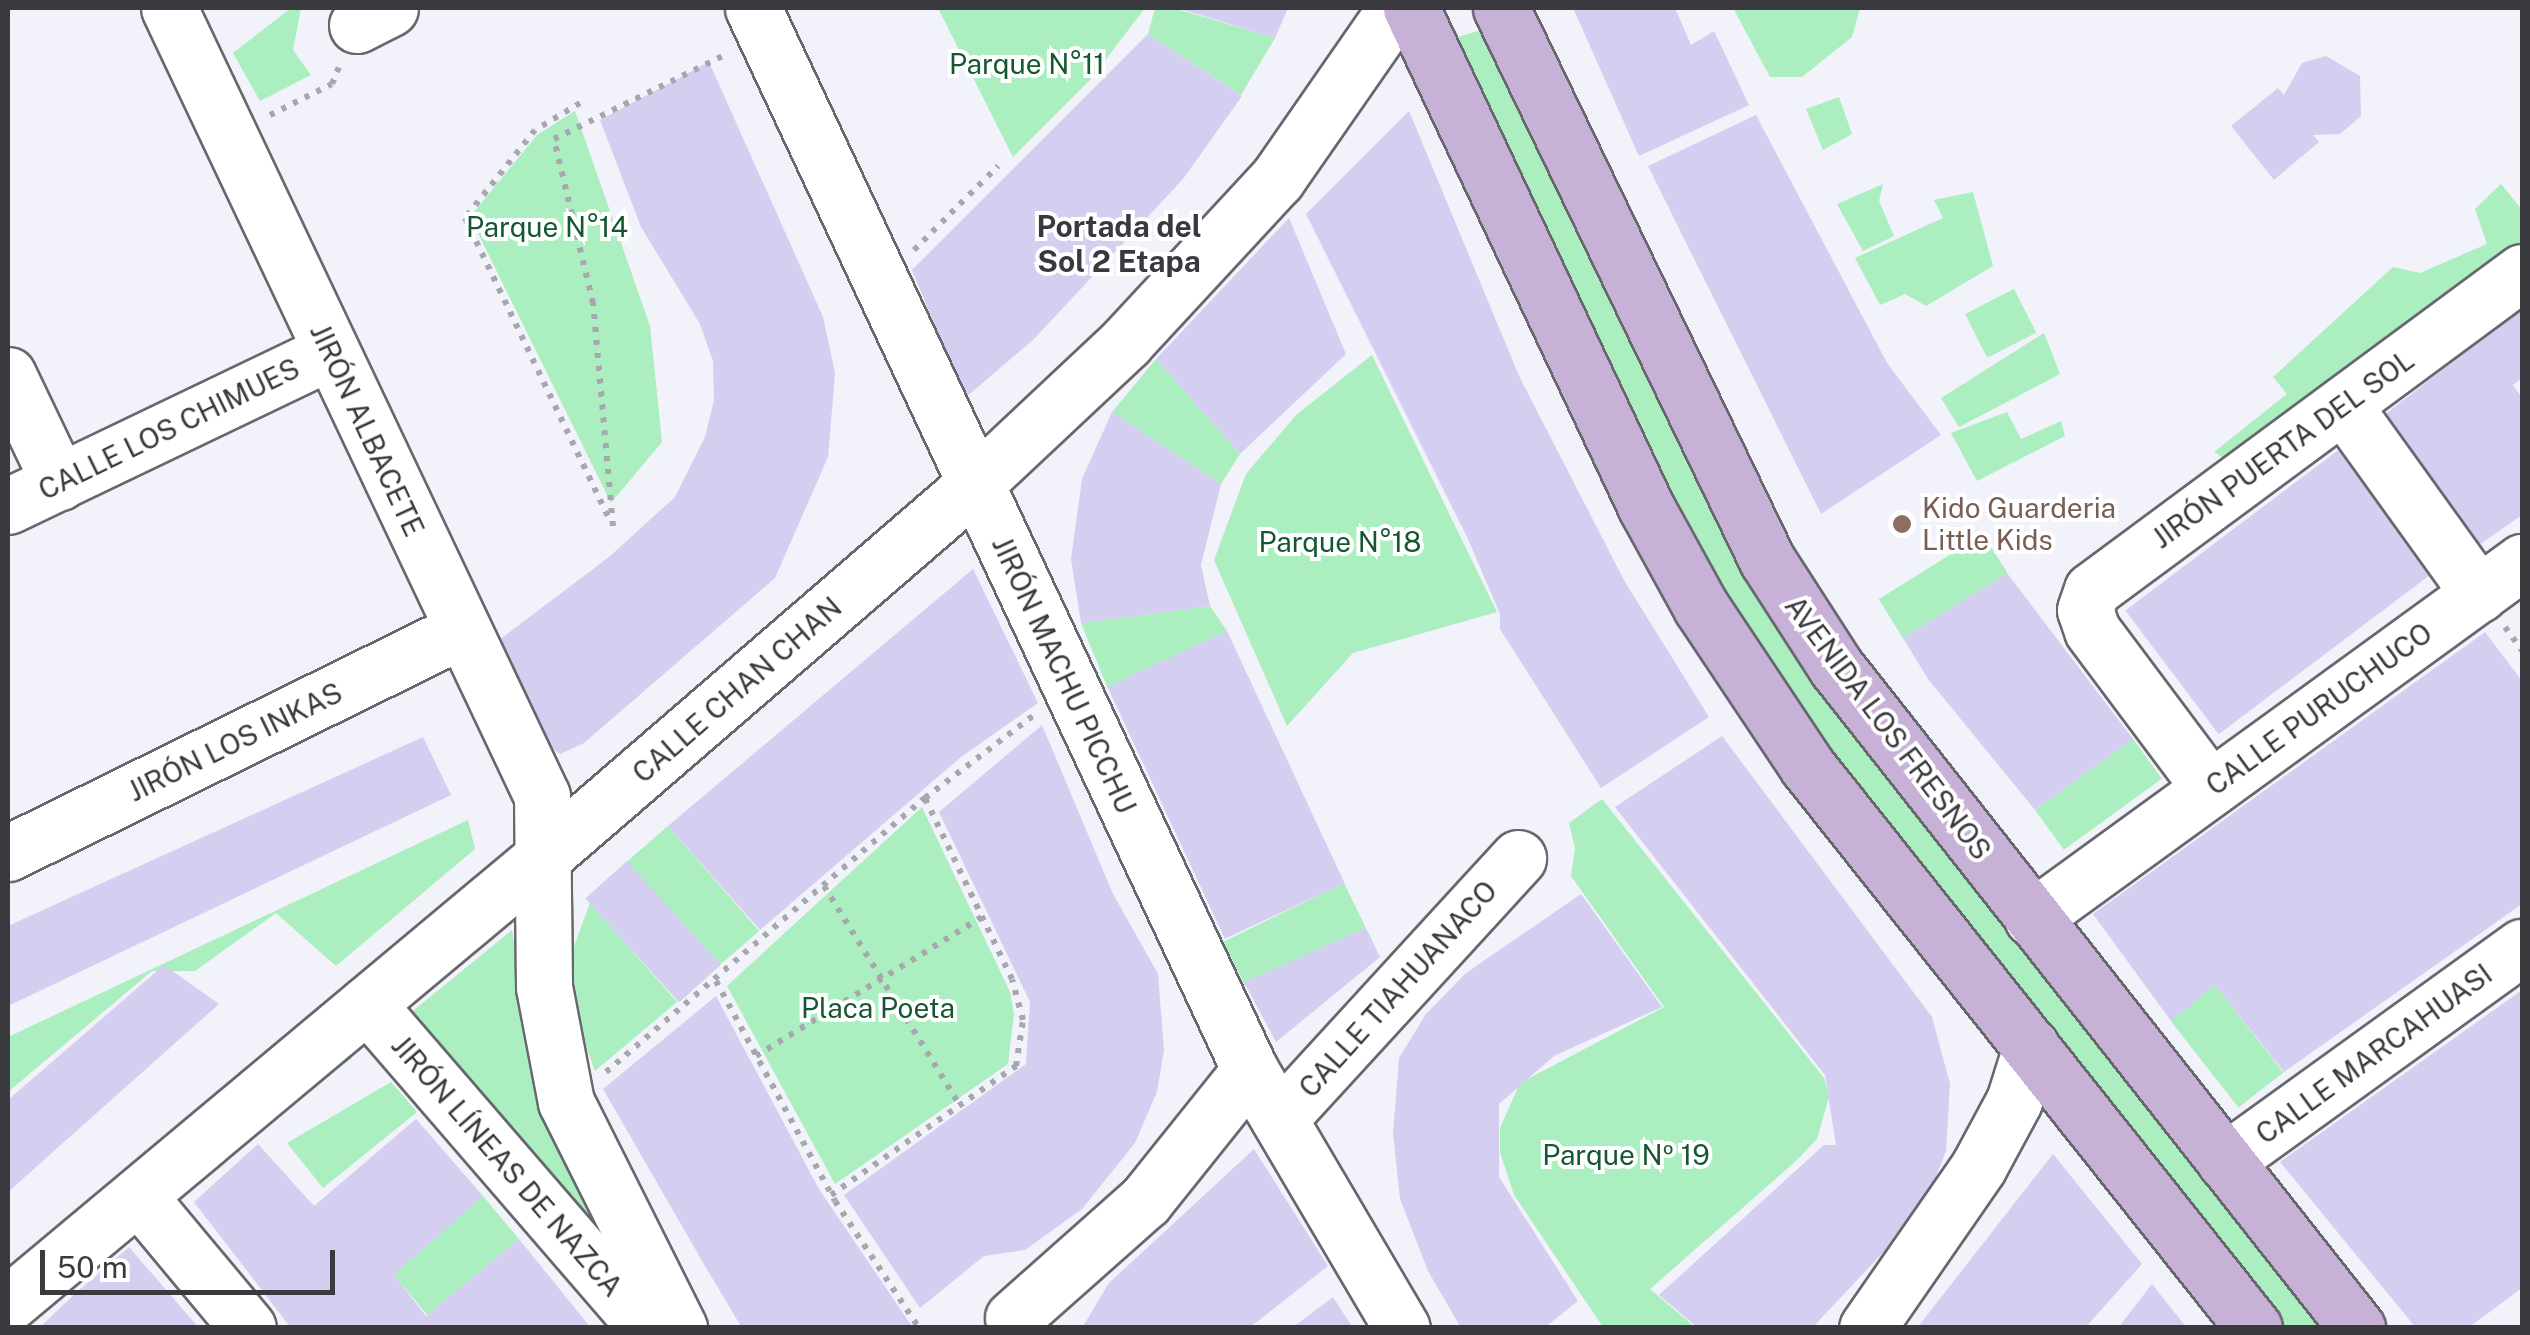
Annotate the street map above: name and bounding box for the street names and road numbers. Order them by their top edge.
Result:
street label: JIRÓN ALBACETE [303,318,431,542]
street label: JIRÓN PUERTA DEL SOL [2146,343,2420,555]
street label: CALLE LOS CHIMUES [33,351,305,507]
street label: JIRÓN MACHU PICCHU [985,531,1143,819]
street label: CALLE CHAN CHAN [626,590,848,790]
street label: AVENIDA LOS FRESNOS [1778,590,1998,866]
street label: CALLE PURUCHUCO [2200,616,2438,802]
street label: JIRÓN LOS INKAS [122,676,348,808]
street label: CALLE TIAHUANACO [1292,874,1504,1104]
street label: CALLE MARCAHUASI [2249,957,2499,1151]
street label: JIRÓN LÍNEAS DE NAZCA [385,1029,629,1303]

